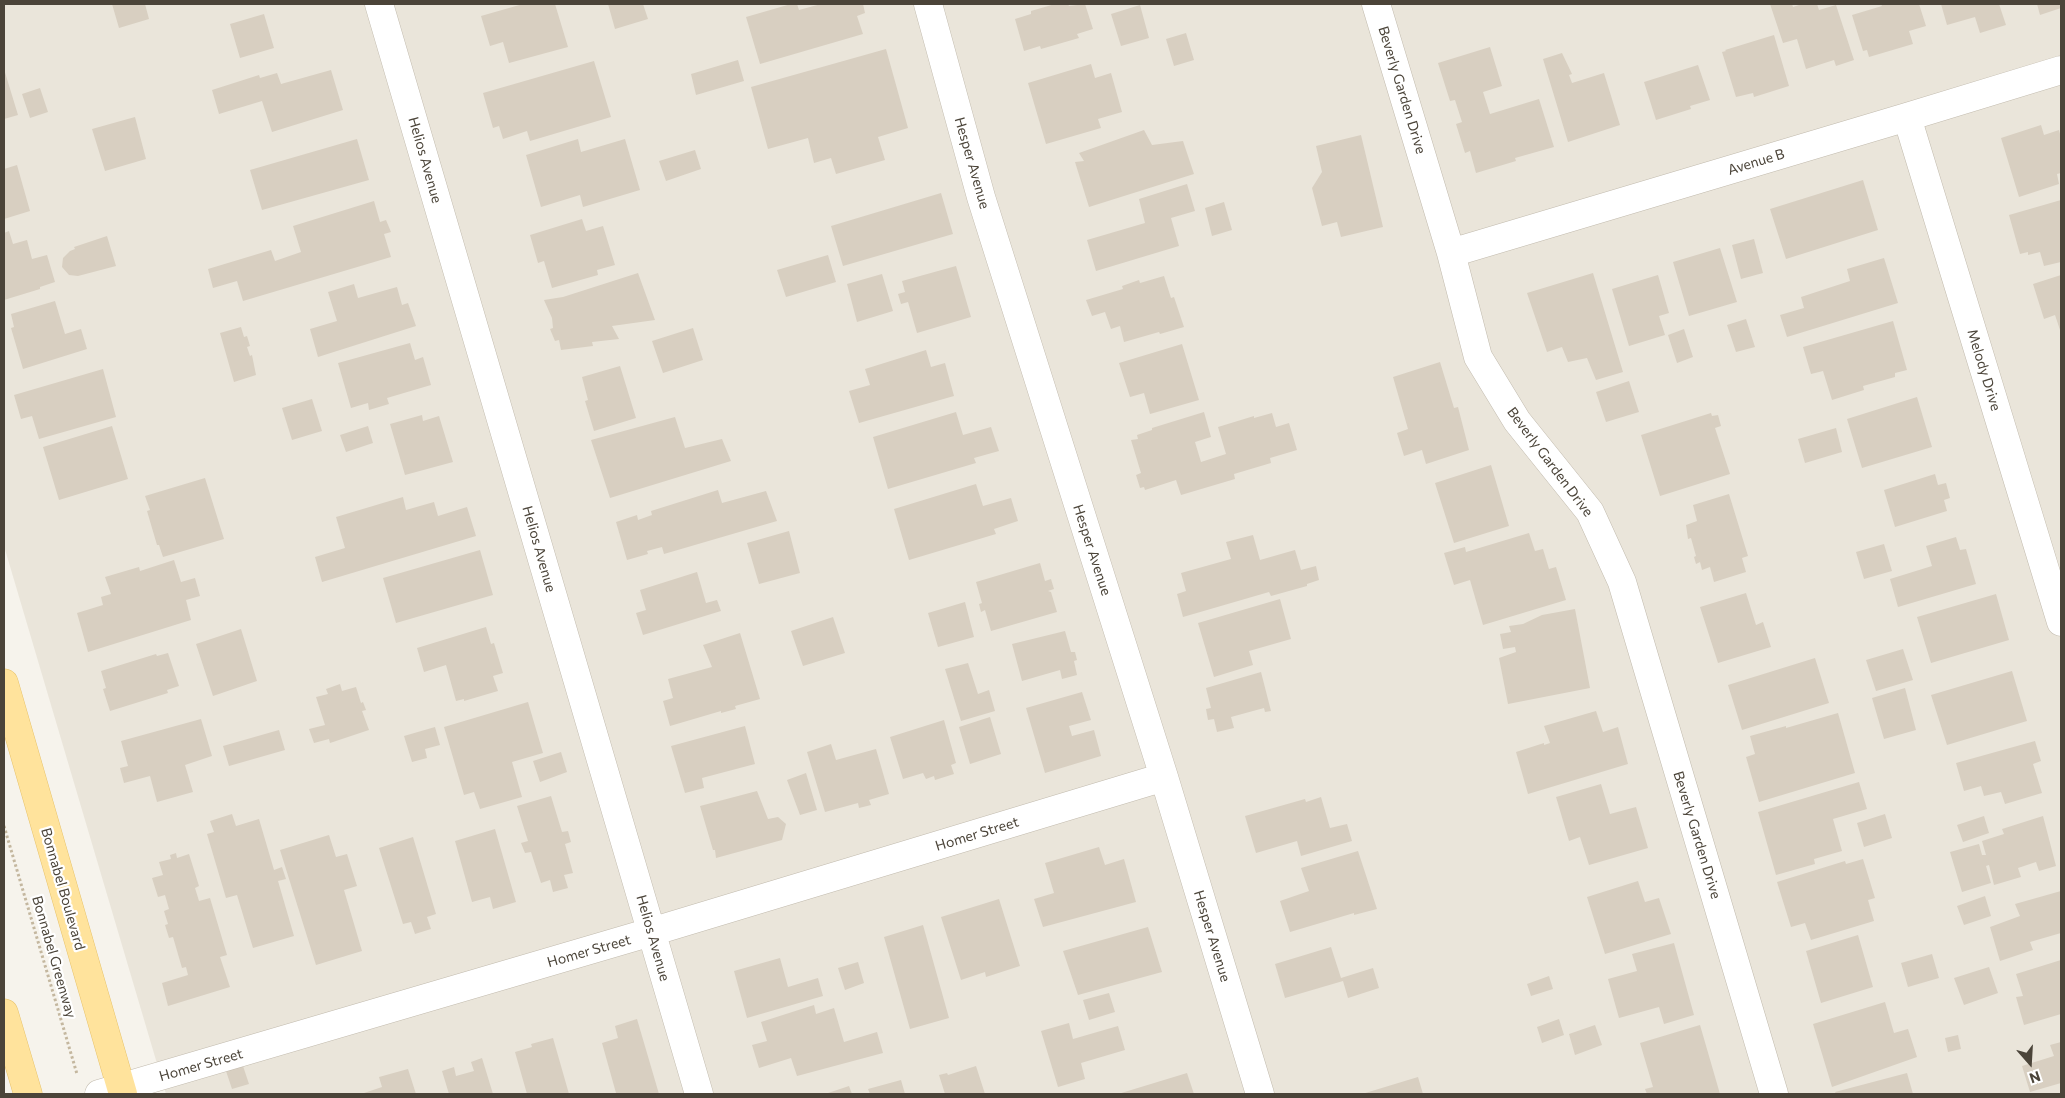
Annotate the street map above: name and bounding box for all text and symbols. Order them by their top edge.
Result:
street label: Beverly Garden Drive [1375,24,1429,156]
street label: Helios Avenue [405,115,445,205]
street label: Hesper Avenue [951,115,993,211]
street label: Avenue B [1726,145,1786,179]
street label: Melody Drive [1964,327,2004,413]
street label: Beverly Garden Drive [1503,404,1597,520]
street label: Hesper Avenue [1069,502,1115,598]
street label: Helios Avenue [519,504,559,594]
street label: Beverly Garden Drive [1670,769,1724,901]
street label: Homer Street [933,813,1021,855]
street label: Bonnabel Boulevard [37,826,89,952]
street label: Hesper Avenue [1190,888,1234,984]
street label: Helios Avenue [633,893,673,983]
street label: Bonnabel Greenway [29,894,79,1020]
street label: Homer Street [545,931,633,971]
north arrow [2005,1038,2055,1088]
street label: Homer Street [157,1045,245,1085]
text: N [2027,1068,2043,1087]

